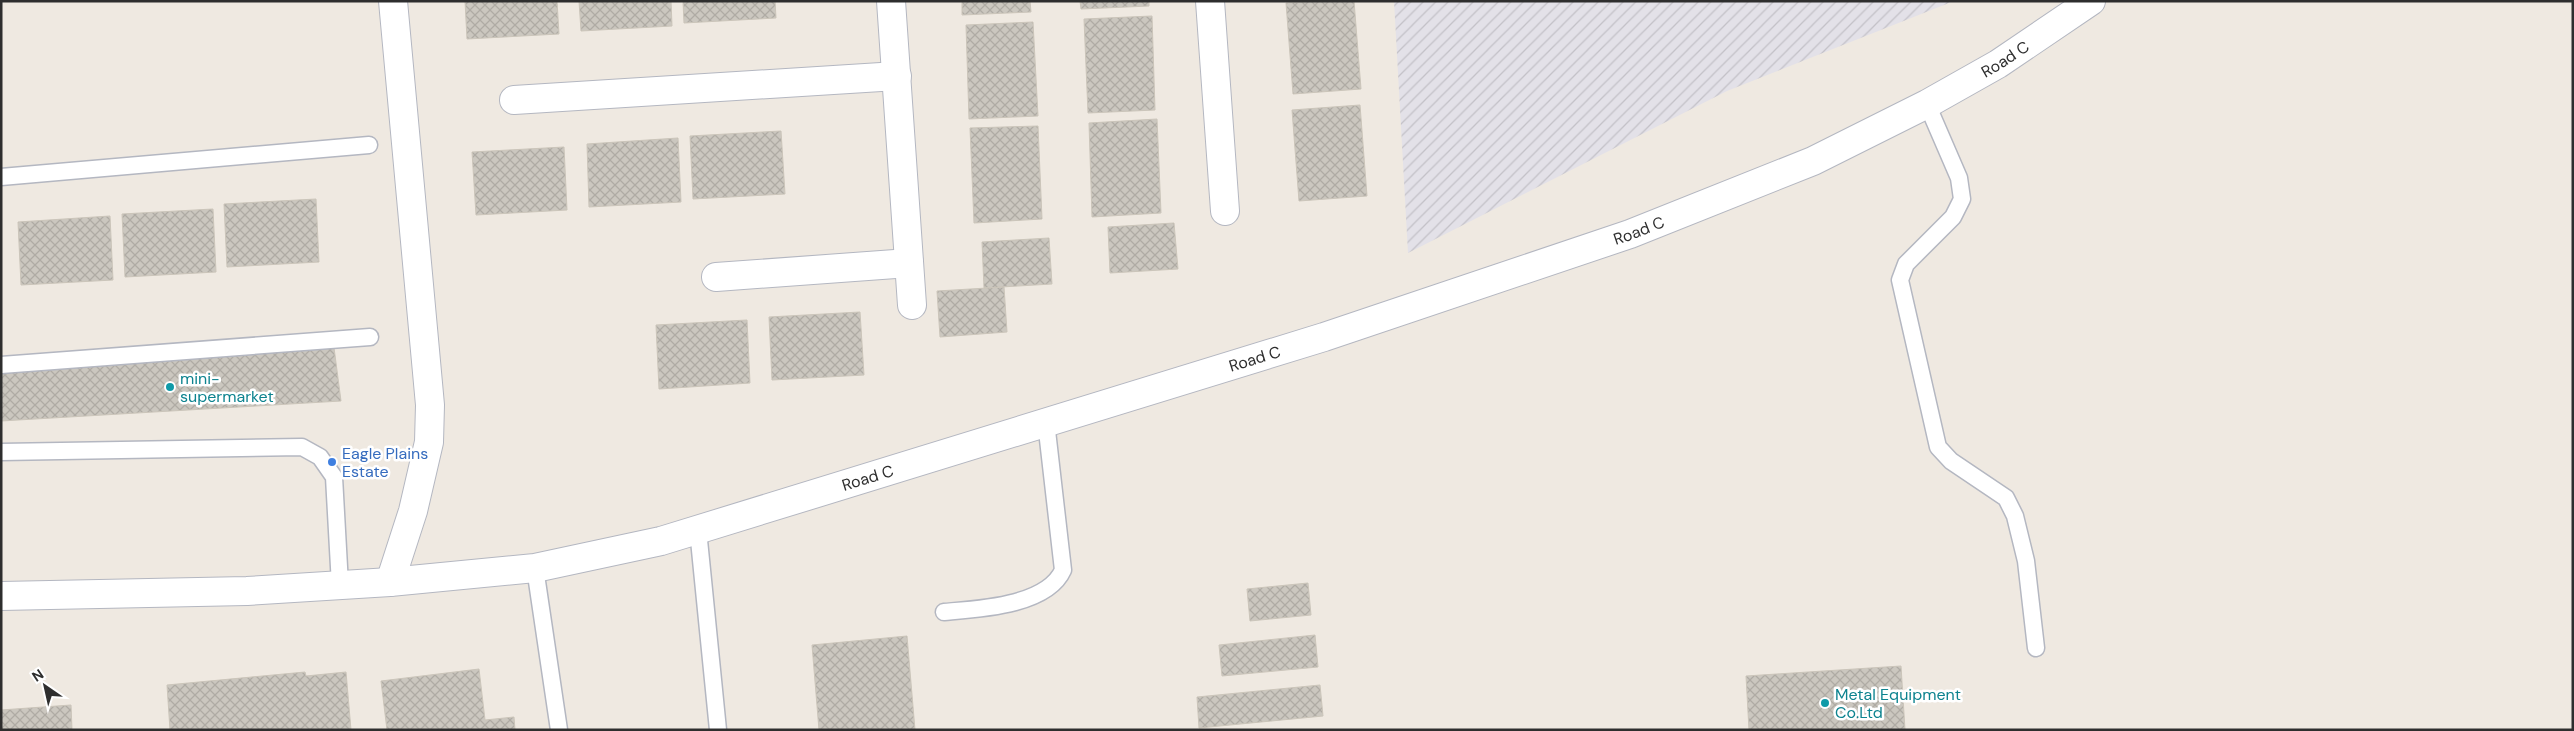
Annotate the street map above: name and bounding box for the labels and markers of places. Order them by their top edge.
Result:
place label: mini- supermarket [180,368,274,407]
marker: mini- supermarket [164,381,176,393]
place label: Eagle Plains Estate [342,443,428,482]
marker: Eagle Plains Estate [326,456,338,468]
place label: Metal Equipment Co.Ltd [1835,684,1961,723]
marker: Metal Equipment Co.Ltd [1819,697,1831,709]

